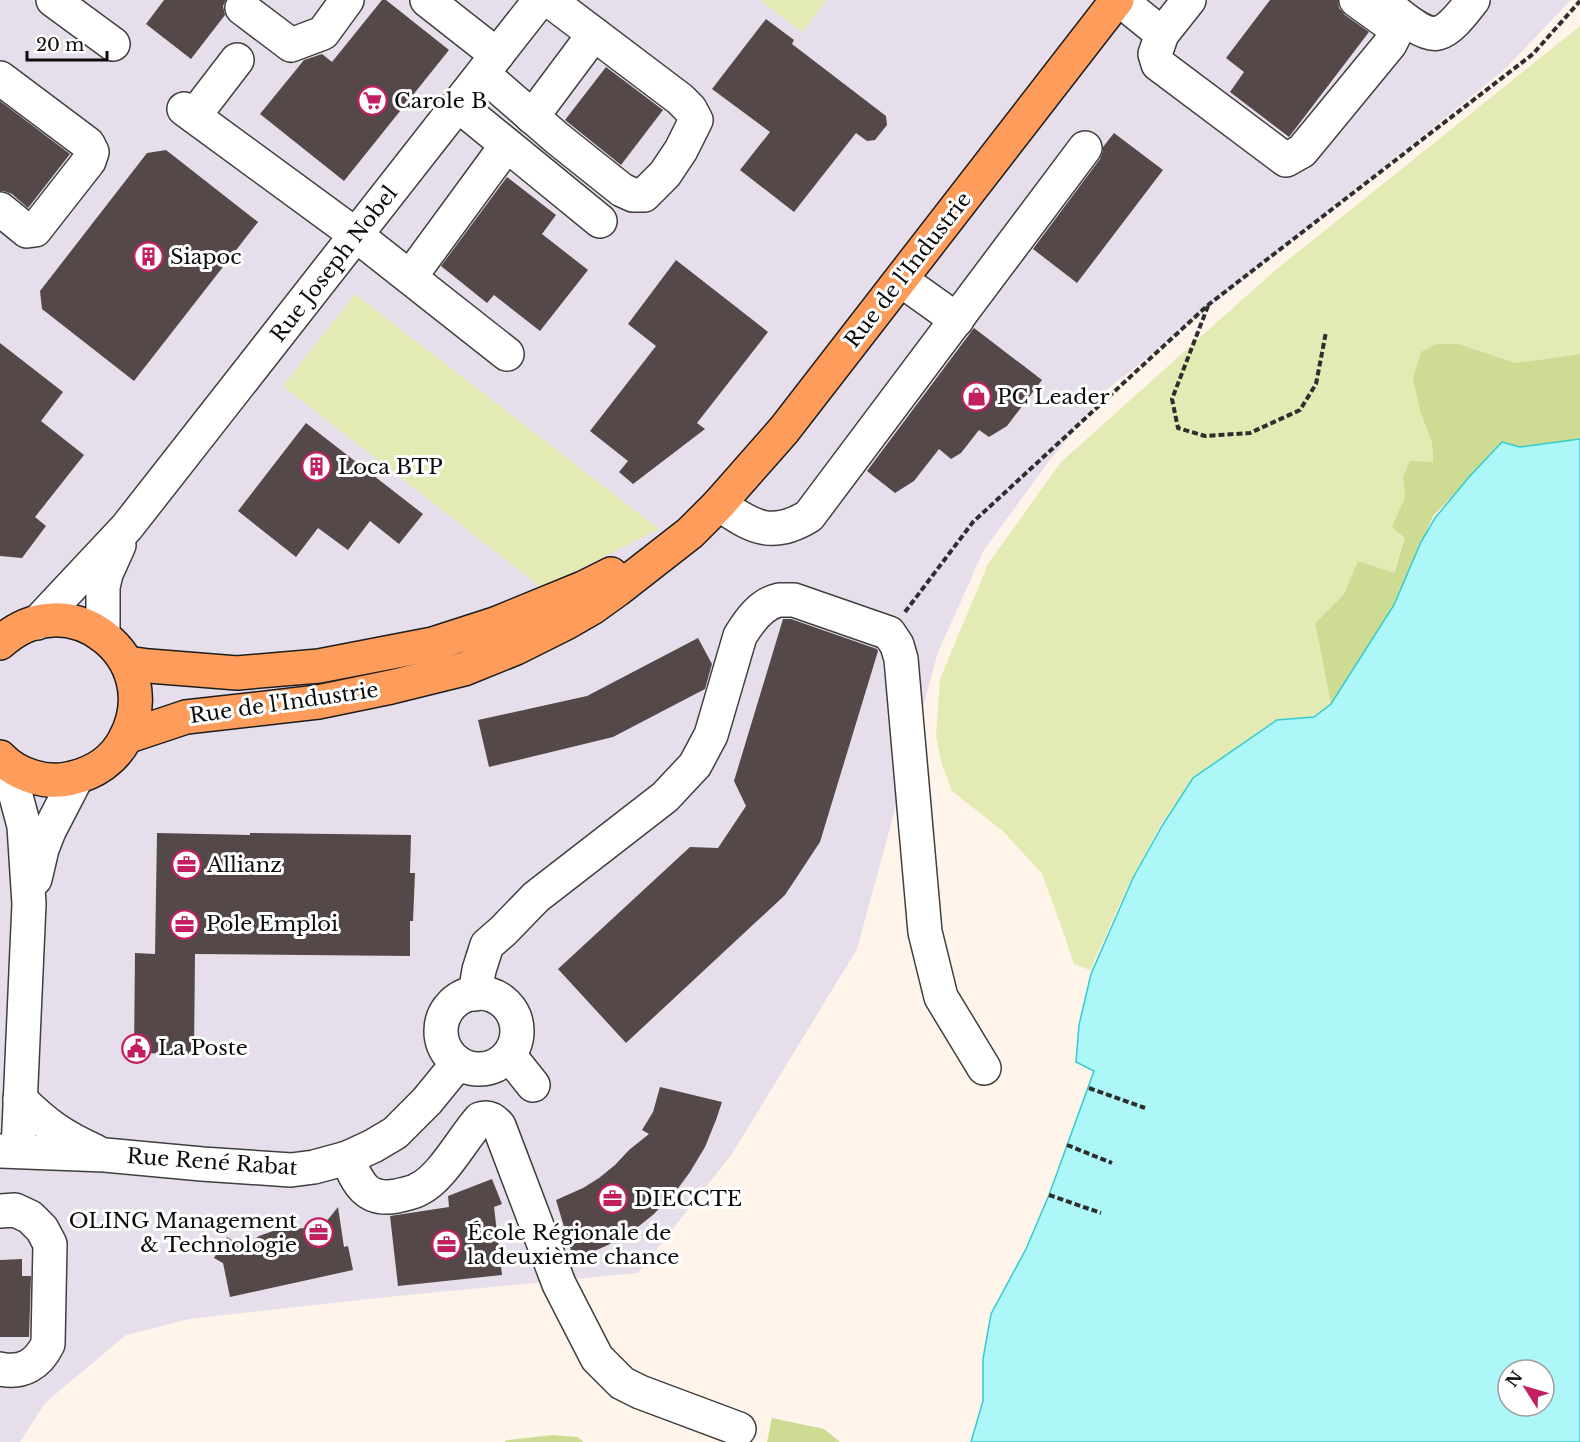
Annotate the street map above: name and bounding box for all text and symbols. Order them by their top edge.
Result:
scale bar [27,24,106,62]
text: 20 m [36,34,84,56]
supermarket icon: Carole B [357,85,389,117]
place label: Carole B [394,88,487,114]
street label: Rue Joseph Nobel [265,181,403,347]
street label: Rue de l'Industrie [839,187,977,353]
building icon: Siapoc [133,241,165,273]
place label: Siapoc [170,244,242,270]
shop icon: PC Leader [960,381,992,413]
place label: PC Leader [997,384,1109,410]
building icon: Loca BTP [301,451,333,483]
place label: Loca BTP [338,454,443,480]
street label: Rue de l'Industrie [188,677,380,729]
office icon: Allianz [170,849,202,881]
place label: Allianz [206,852,282,878]
office icon: Pole Emploi [169,908,201,940]
place label: Pole Emploi [206,911,338,937]
public building icon: La Poste [121,1032,153,1064]
place label: La Poste [158,1035,248,1061]
street label: Rue René Rabat [126,1143,298,1181]
office icon: DIECCTE [597,1183,629,1215]
place label: DIECCTE [634,1186,742,1212]
place label: OLING Management & Technologie [69,1208,297,1258]
office icon: OLING Management & Technologie [302,1217,334,1249]
place label: École Régionale de la deuxième chance [467,1220,679,1270]
office icon: École Régionale de la deuxième chance [430,1229,462,1261]
north arrow [1496,1358,1556,1418]
text: N [1502,1367,1527,1391]

